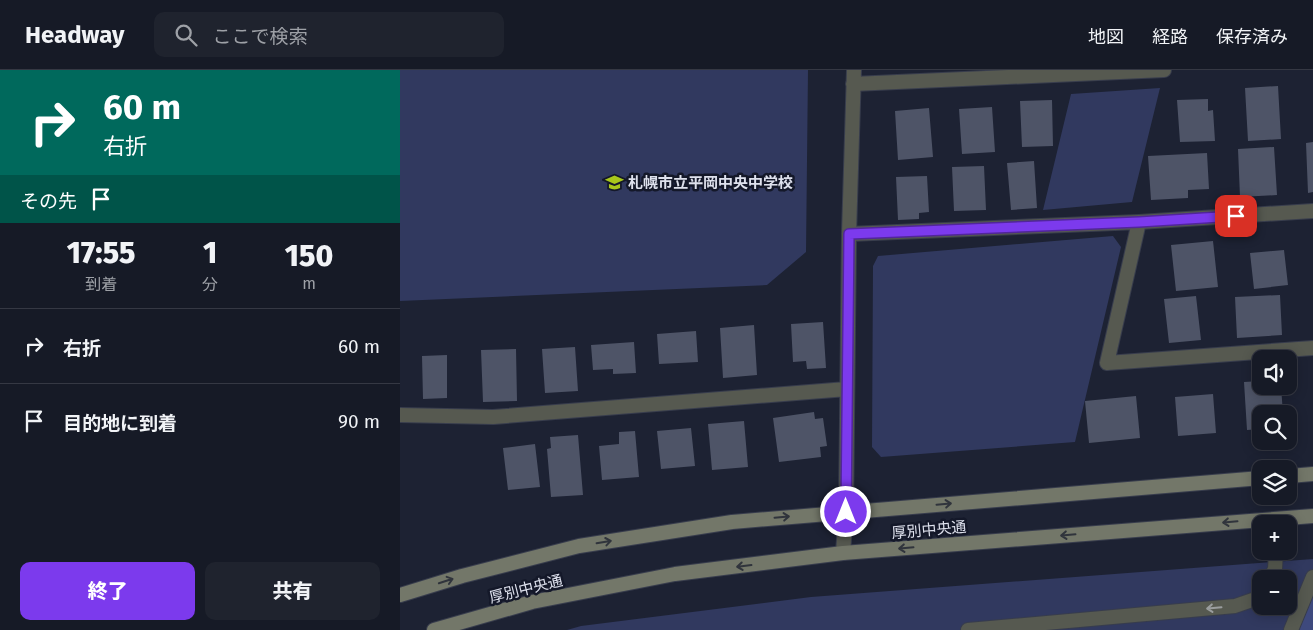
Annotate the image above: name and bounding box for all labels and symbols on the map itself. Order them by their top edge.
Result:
school or university icon: 札幌市立平岡中央中学校 [604,173,624,193]
place label: 札幌市立平岡中央中学校 [628,174,793,192]
pin [1215,195,1257,237]
position arrow [819,485,871,537]
one-way arrow [936,499,952,509]
one-way arrow [774,513,790,522]
street label: 厚別中央通 [891,518,967,542]
one-way arrow [1222,518,1238,527]
one-way arrow [1060,530,1076,540]
one-way arrow [596,536,612,546]
one-way arrow [898,543,914,553]
one-way arrow [736,561,752,571]
street label: 厚別中央通 [487,571,565,607]
one-way arrow [438,575,454,585]
one-way arrow [1207,603,1223,613]

